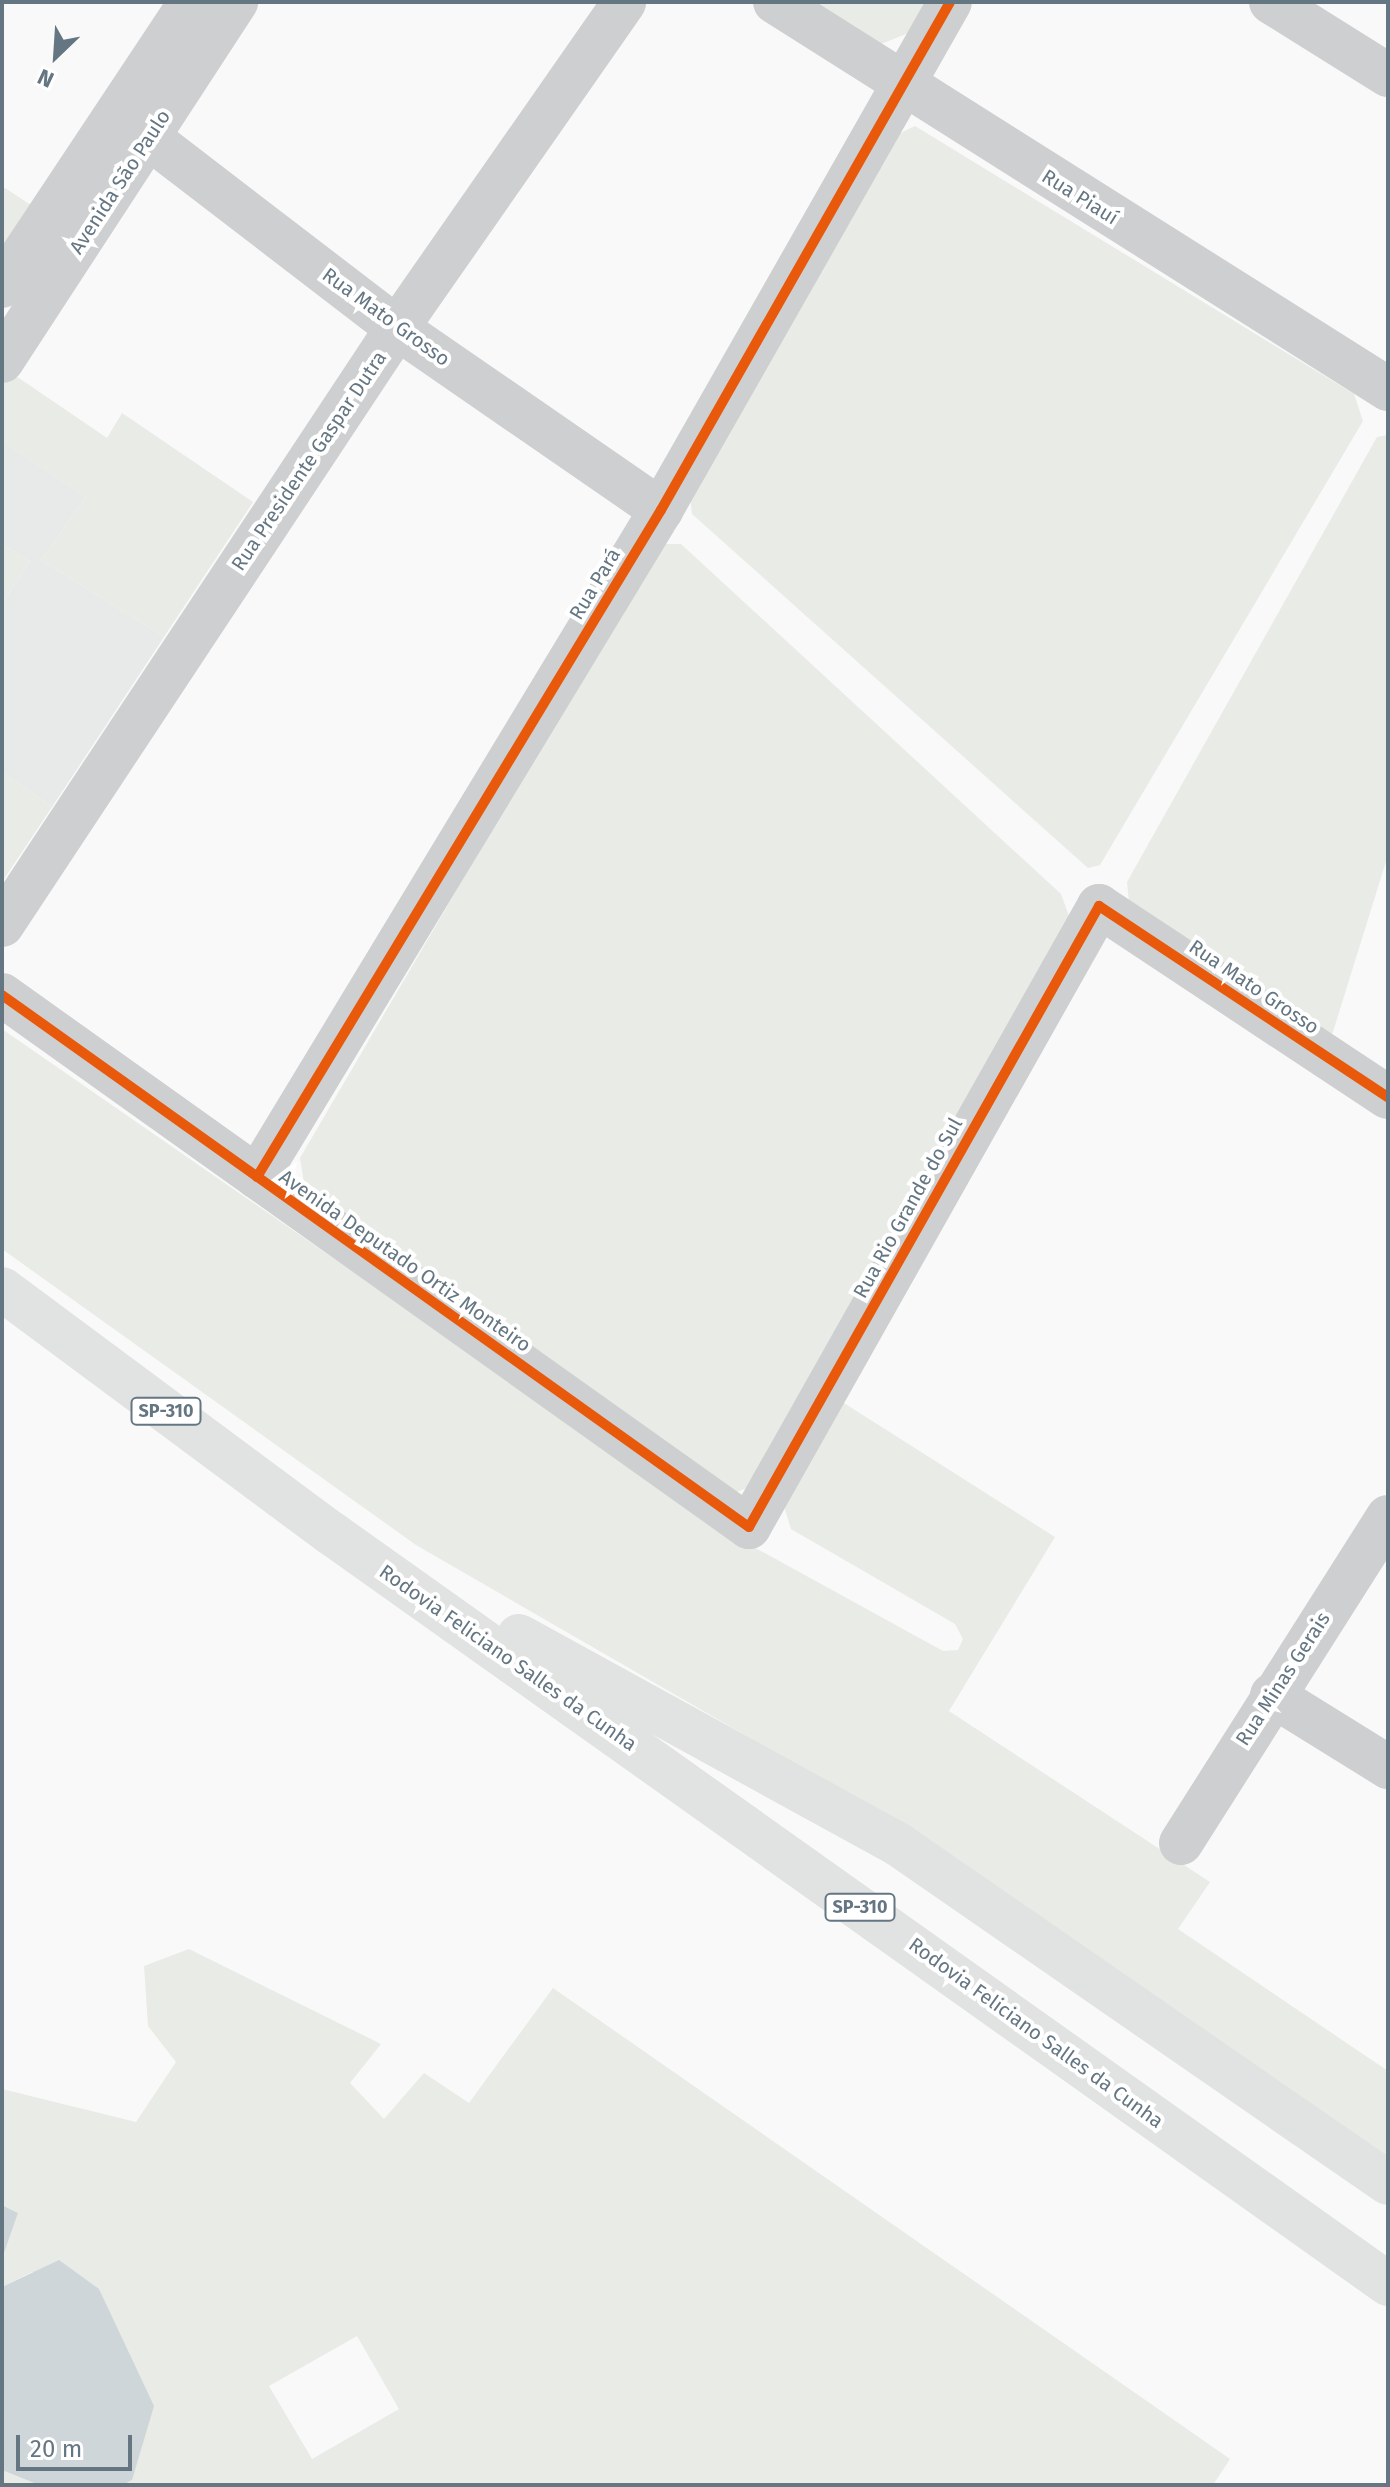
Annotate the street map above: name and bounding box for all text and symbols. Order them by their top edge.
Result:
north arrow [16,16,96,96]
text: N [33,63,58,94]
street label: Avenida São Paulo [64,105,176,259]
street label: Rua Piauí [1037,164,1123,230]
street label: Rua Mato Grosso [318,263,454,371]
street label: Rua Presidente Gaspar Dutra [226,347,392,575]
street label: Rua Pará [564,544,626,624]
street label: Rua Mato Grosso [1184,935,1324,1039]
street label: Rua Rio Grande do Sul [848,1114,968,1302]
street label: Avenida Deputado Ortiz Monteiro [275,1165,535,1357]
road number: SP-310 [130,1397,202,1425]
street label: Rodovia Feliciano Salles da Cunha [375,1560,641,1756]
street label: Rua Minas Gerais [1231,1608,1335,1750]
road number: SP-310 [824,1893,896,1921]
street label: Rodovia Feliciano Salles da Cunha [904,1933,1168,2133]
scale bar [20,2419,136,2469]
text: 20 m [30,2435,82,2463]

